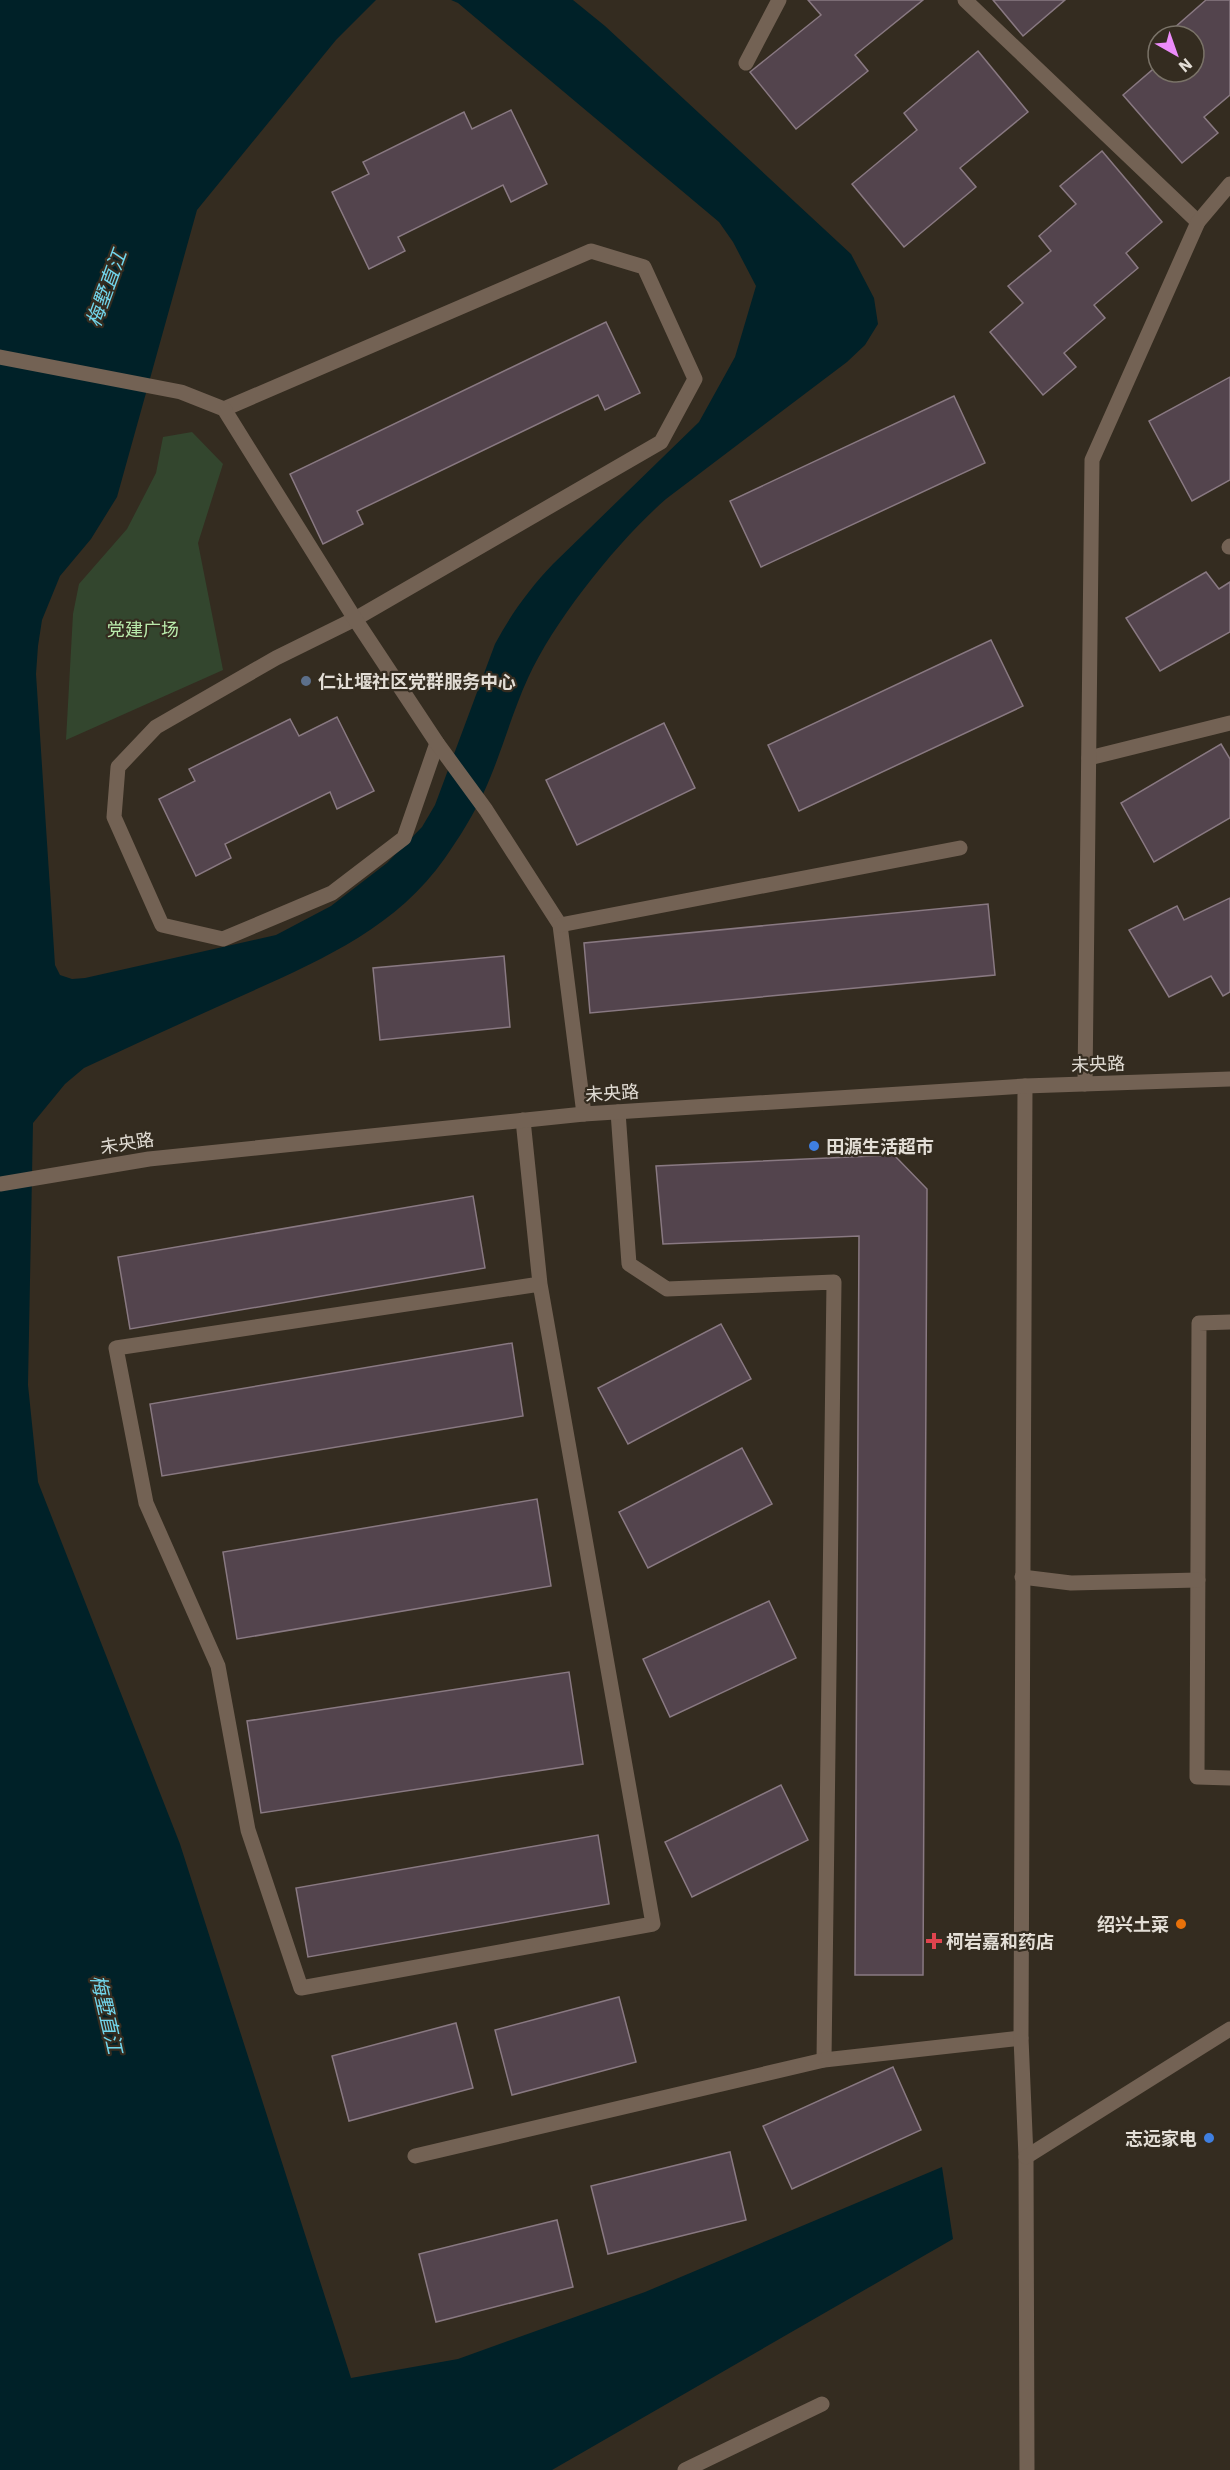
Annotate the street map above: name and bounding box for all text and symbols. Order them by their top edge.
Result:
north arrow [1146,24,1206,84]
text: N [1175,54,1197,77]
water label: 梅墅直江 [80,244,133,330]
park label: 党建广场 [107,618,179,641]
place label: 仁让堰社区党群服务中心 [318,670,516,693]
marker: 仁让堰社区党群服务中心 [299,674,313,688]
street label: 未央路 [1071,1052,1125,1076]
street label: 未央路 [584,1080,640,1106]
street label: 未央路 [99,1127,155,1159]
place label: 田源生活超市 [826,1135,934,1158]
marker: 田源生活超市 [807,1139,821,1153]
place label: 绍兴土菜 [1097,1913,1169,1936]
marker: 绍兴土菜 [1174,1917,1188,1931]
place label: 柯岩嘉和药店 [946,1930,1054,1953]
marker: 柯岩嘉和药店 [927,1934,941,1948]
water label: 梅墅直江 [85,1972,130,2058]
place label: 志远家电 [1125,2127,1197,2150]
marker: 志远家电 [1202,2131,1216,2145]

